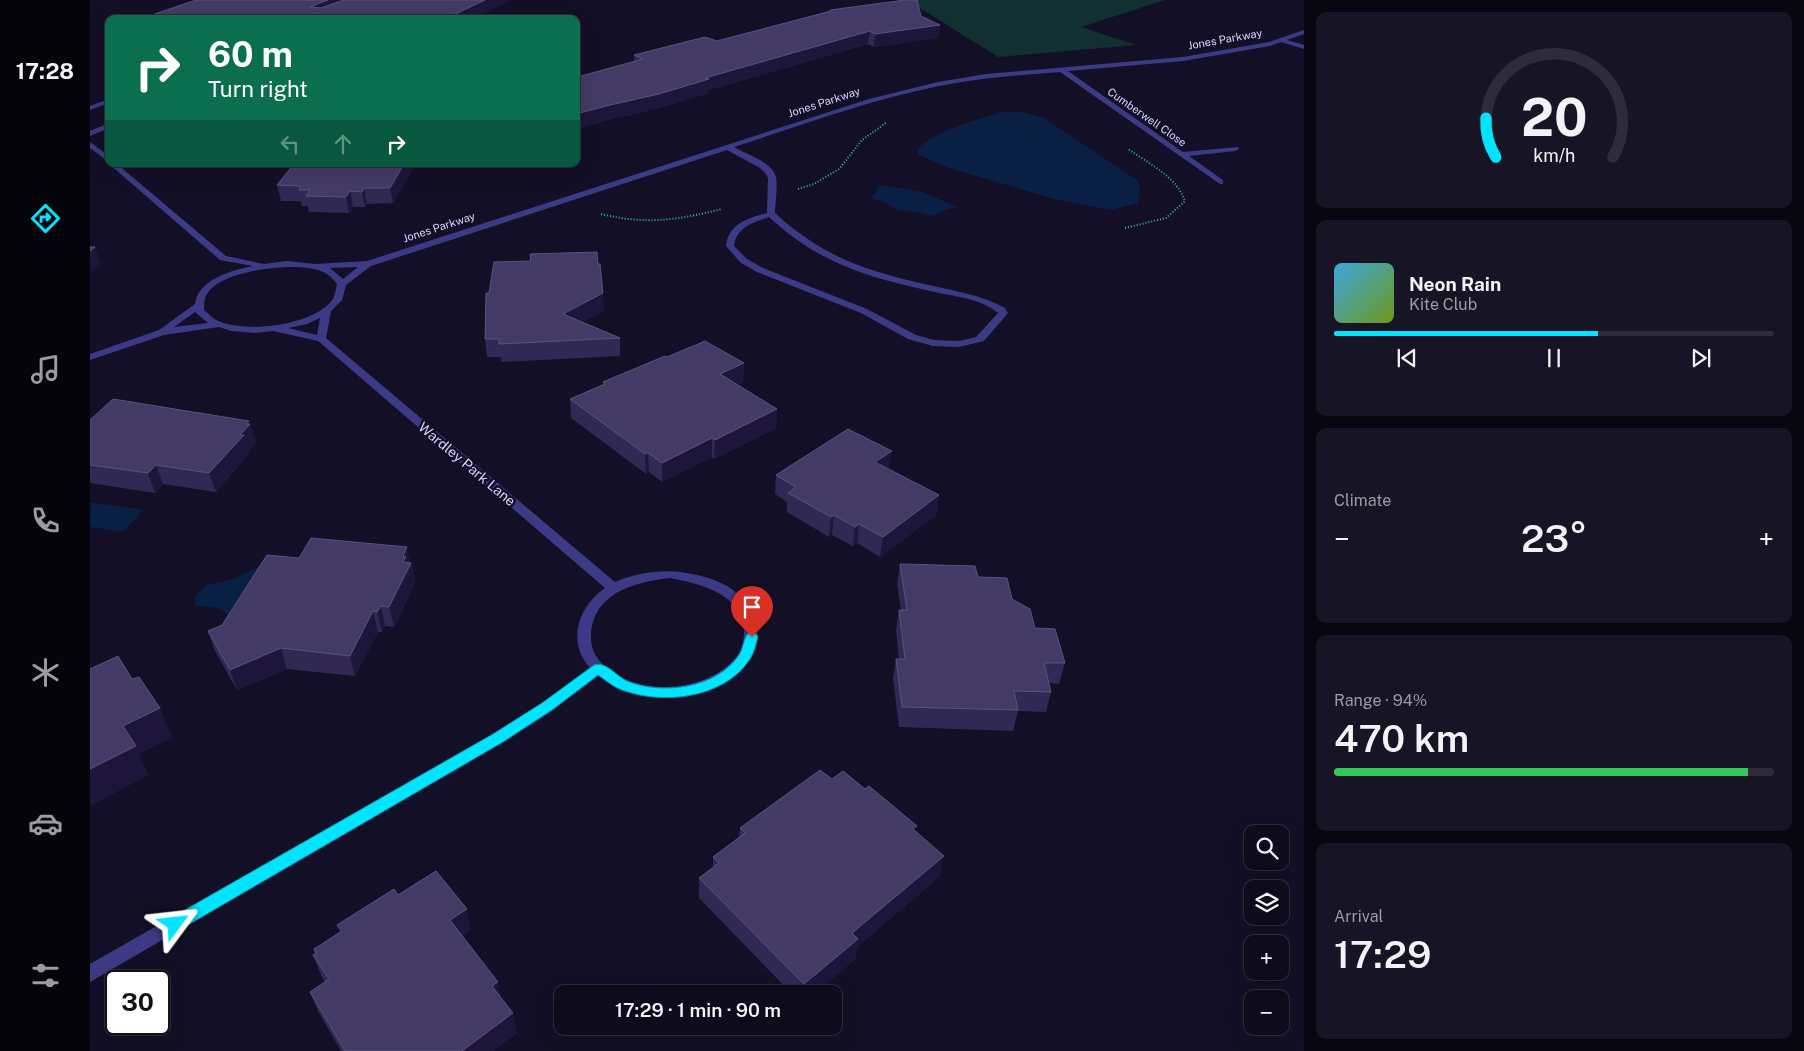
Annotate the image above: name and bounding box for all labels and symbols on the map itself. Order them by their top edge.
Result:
street label: Jones Parkway [1187,27,1263,51]
street label: Jones Parkway [786,85,862,119]
street label: Cumberwell Close [1105,85,1189,149]
street label: Jones Parkway [401,210,477,244]
street label: Wardley Park Lane [415,419,519,509]
pin [731,586,773,637]
position arrow [148,897,200,949]
speed limit sign: 30 [105,970,170,1035]

